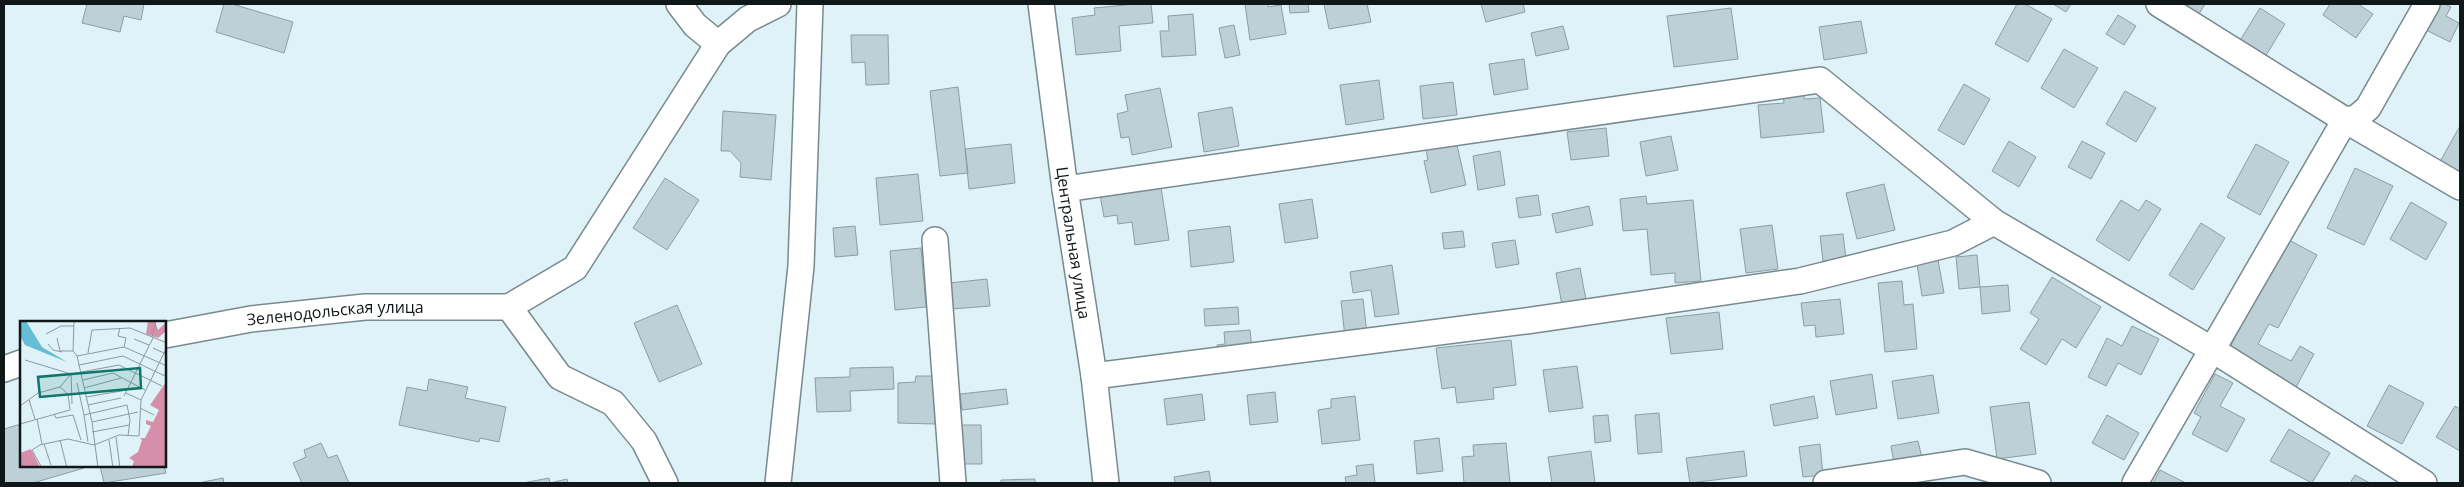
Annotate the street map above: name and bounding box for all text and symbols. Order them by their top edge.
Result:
street label: Центральная улица [1051,165,1096,321]
street label: Зеленодольская улица [246,296,424,330]
inset map [20,321,166,467]

